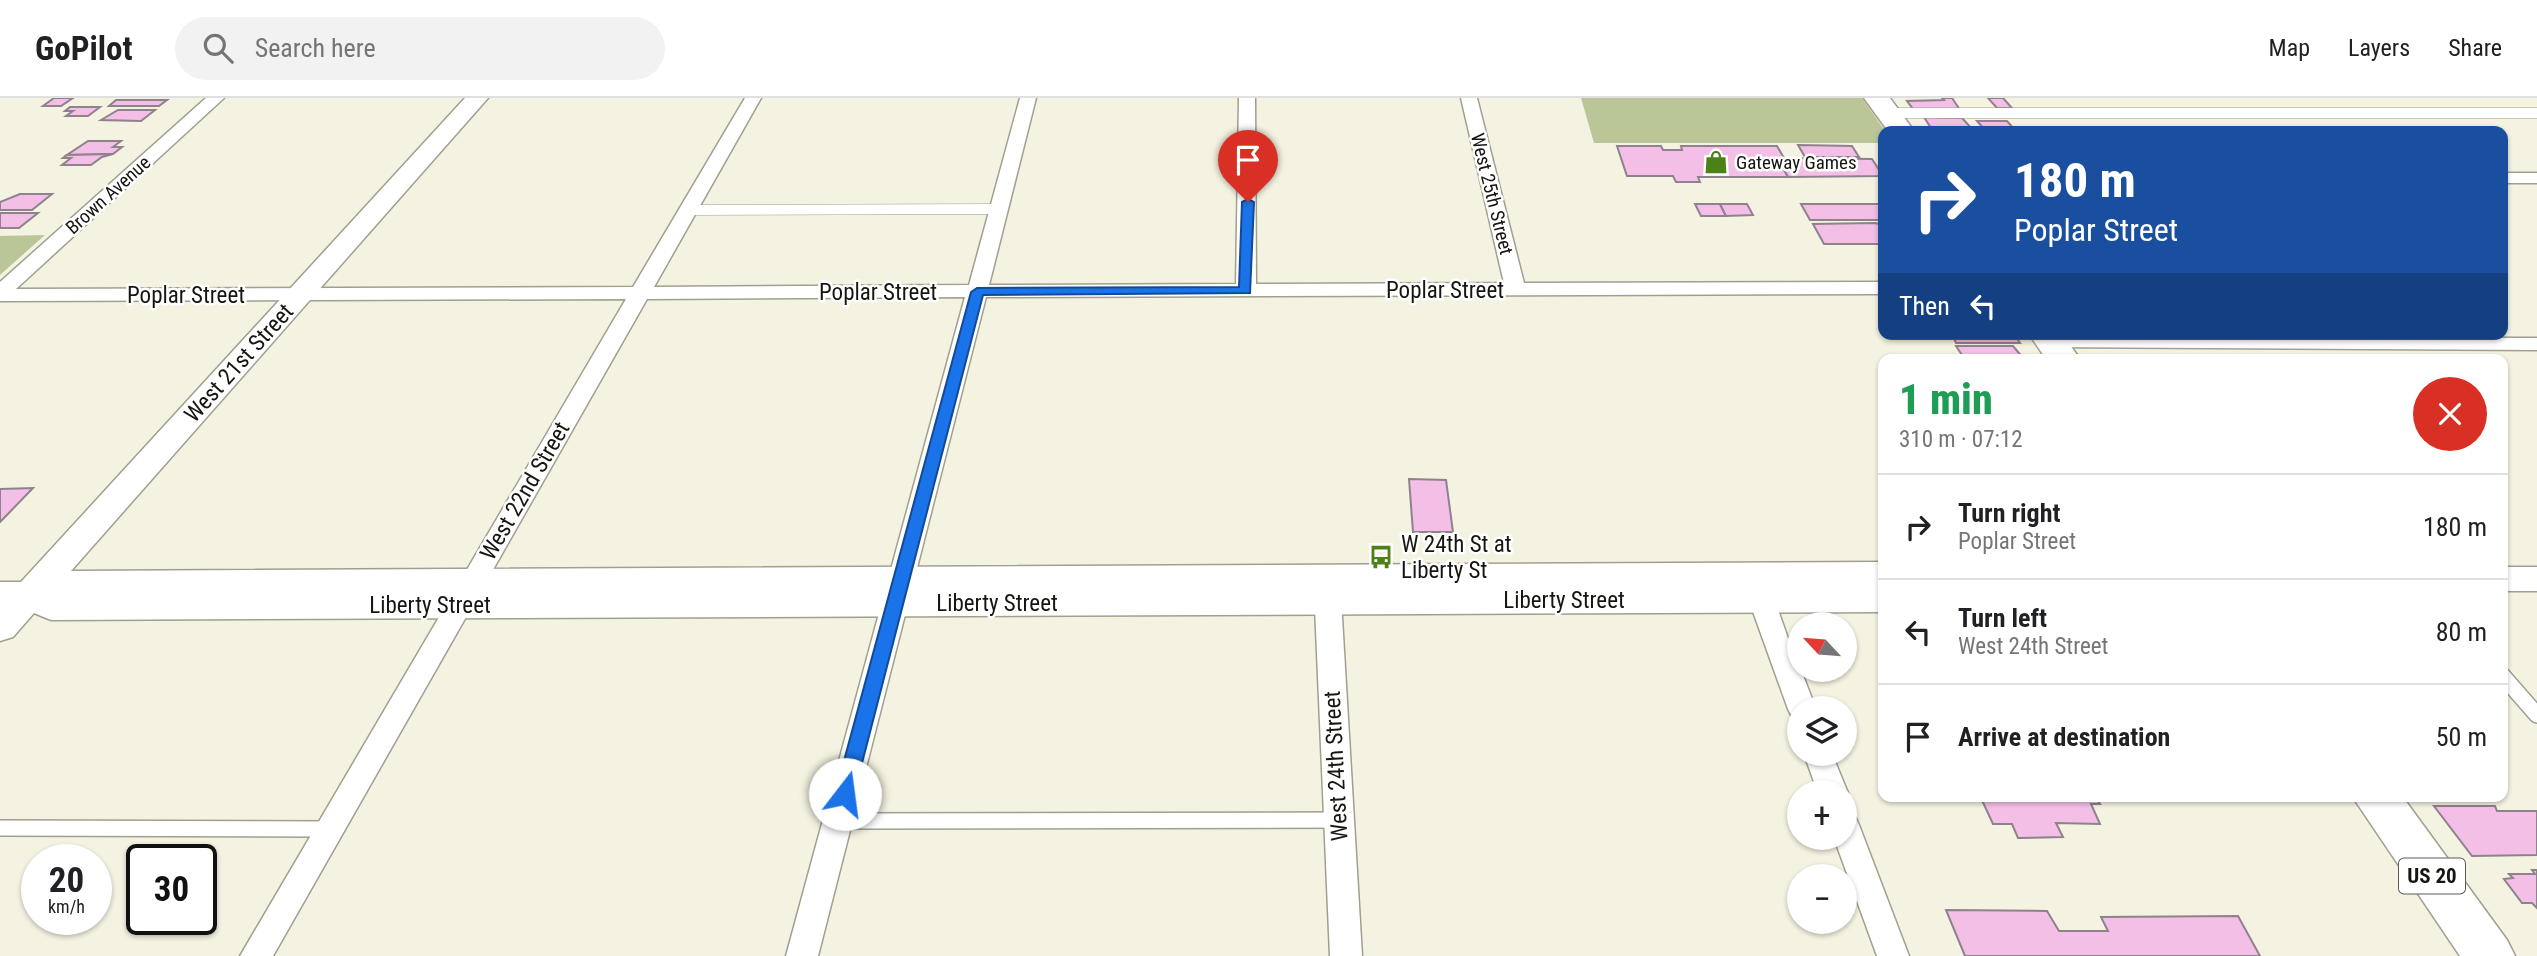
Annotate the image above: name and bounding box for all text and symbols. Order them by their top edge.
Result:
search box [175,17,665,80]
text: GoPilot [35,29,133,68]
icon: search [199,29,237,67]
text: Search here [255,33,376,63]
text: Map [2269,34,2310,62]
text: Layers [2348,34,2410,62]
text: Share [2448,34,2502,62]
pin [1218,130,1278,202]
street label: West 25th Street [1466,131,1518,257]
icon: arrive [1229,141,1267,179]
shop icon: Gateway Games [1702,148,1730,176]
street label: Brown Avenue [61,151,155,239]
place label: Gateway Games [1736,151,1857,174]
text: 180 m [2014,152,2136,209]
icon: right [1899,154,1990,245]
text: Poplar Street [2014,211,2178,249]
street label: Poplar Street [1386,277,1504,304]
street label: Poplar Street [819,279,937,306]
street label: Poplar Street [127,282,245,309]
icon: left [1964,287,2002,325]
text: Then [1899,291,1950,321]
street label: West 21st Street [179,298,299,428]
text: 1 min [1899,375,1993,424]
button: close [2413,377,2487,451]
street label: West 22nd Street [475,417,575,565]
text: 310 m · 07:12 [1899,426,2023,453]
text: Turn right [1958,498,2060,528]
icon: right [1899,508,1937,546]
text: 180 m [2423,512,2487,542]
text: Poplar Street [1958,528,2076,555]
place label: W 24th St at Liberty St [1401,531,1512,584]
bus stop icon: W 24th St at Liberty St [1367,543,1395,571]
street label: Liberty Street [1503,587,1625,614]
street label: Liberty Street [936,590,1058,617]
street label: Liberty Street [369,592,491,619]
text: Turn left [1958,603,2047,633]
north arrow [1787,612,1857,682]
map controls [1787,612,1857,934]
icon: left [1899,613,1937,651]
text: 80 m [2436,617,2487,647]
text: West 24th Street [1958,633,2108,660]
street label: West 24th Street [1319,690,1353,842]
button: layers [1787,696,1857,766]
icon: arrive [1899,718,1937,756]
text: Arrive at destination [1958,722,2170,752]
text: 50 m [2436,722,2487,752]
position arrow [808,757,882,831]
button: + [1787,780,1857,850]
speed limit sign: 30 [126,844,217,935]
road number: US 20 [2399,858,2465,894]
text: 20 [49,860,84,901]
button: − [1787,864,1857,934]
text: km/h [48,896,85,917]

